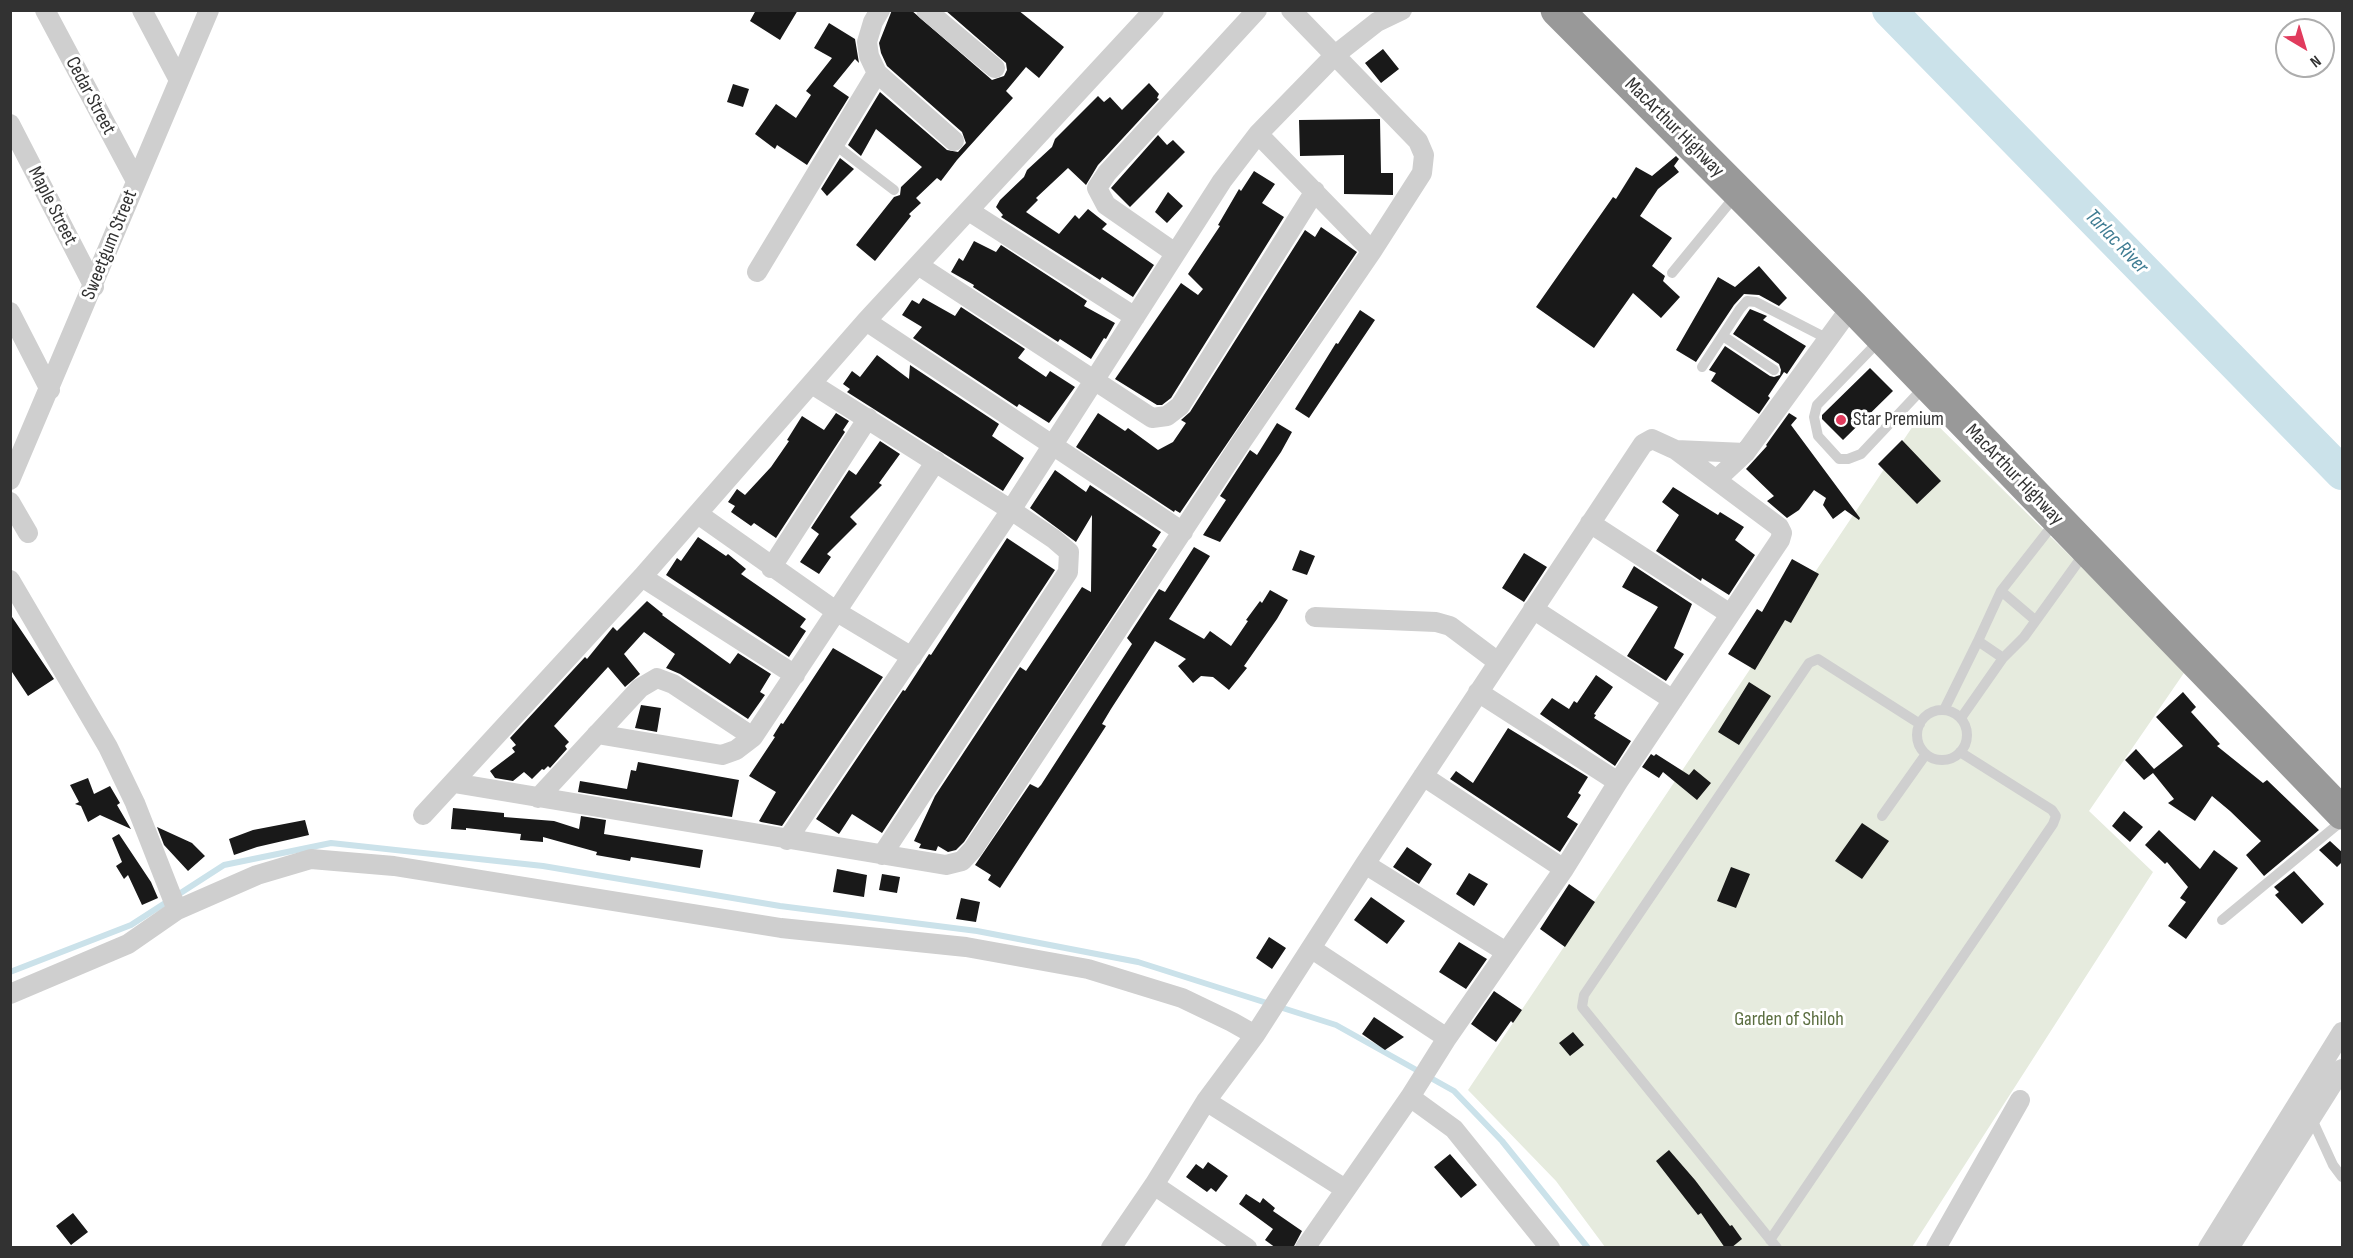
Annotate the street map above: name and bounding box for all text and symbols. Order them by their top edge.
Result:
north arrow [2275,18,2335,78]
text: N [2306,51,2324,71]
street label: Cedar Street [60,53,120,139]
street label: MacArthur Highway [1619,73,1729,183]
street label: Maple Street [22,163,82,249]
street label: Sweetgum Street [77,187,143,303]
water label: Tarlac River [2079,204,2153,280]
place label: Star Premium [1853,408,1944,432]
marker: Star Premium [1834,413,1848,427]
street label: MacArthur Highway [1960,420,2068,530]
park label: Garden of Shiloh [1734,1008,1844,1032]

